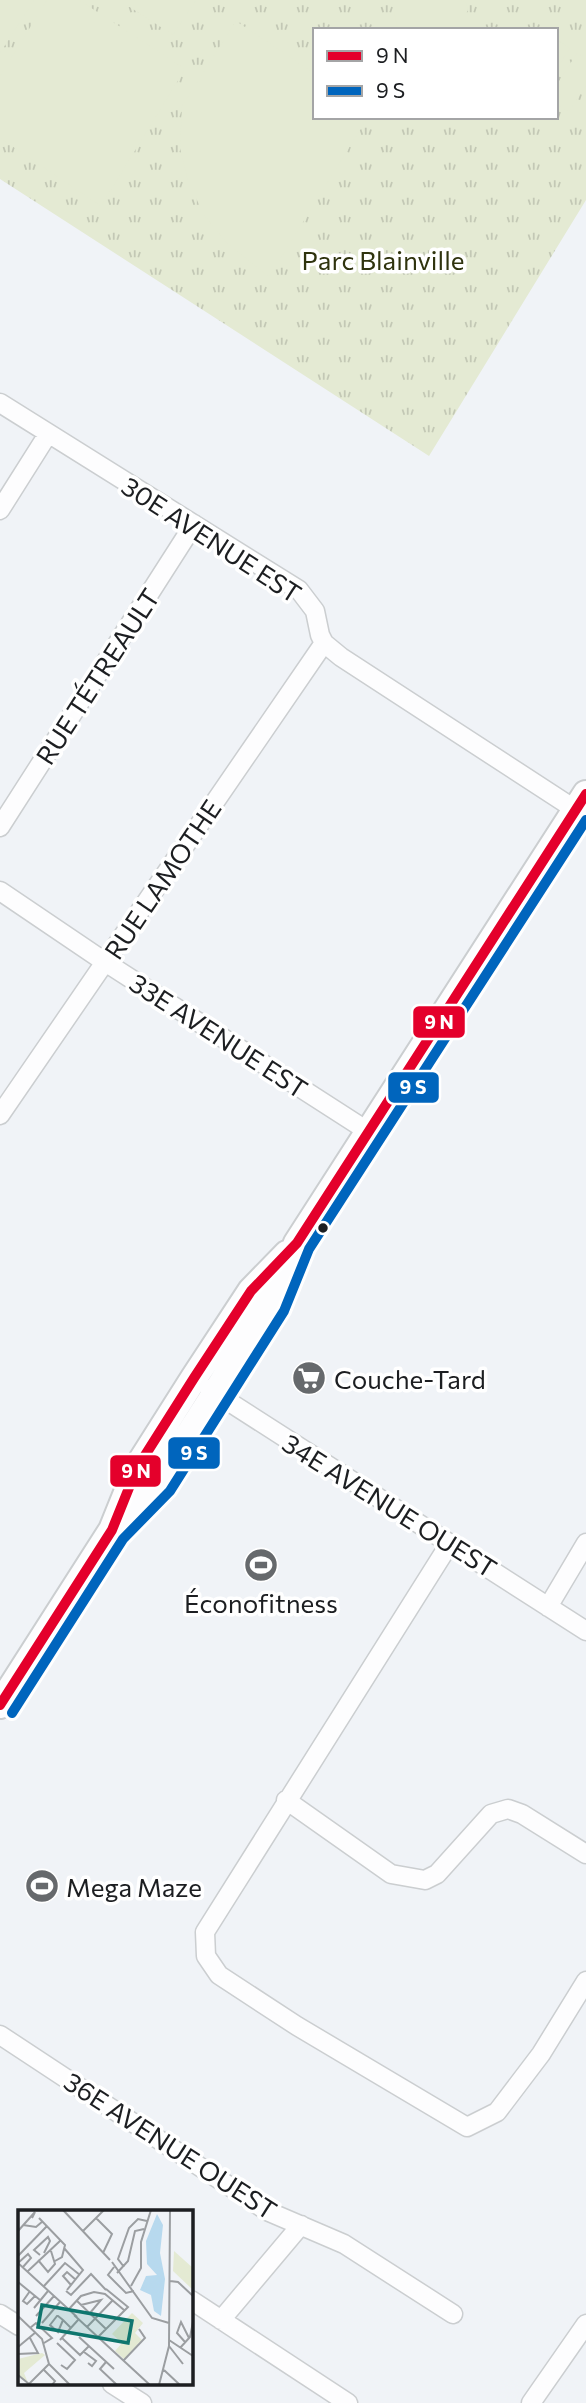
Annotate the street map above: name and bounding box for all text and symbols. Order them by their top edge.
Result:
legend [313,28,558,119]
text: 9 N [376,42,409,67]
text: 9 S [376,77,405,102]
park label: Parc Blainville [302,244,464,275]
street label: 30E AVENUE EST [117,469,307,609]
street label: RUE TÉTREAULT [29,582,165,770]
street label: RUE LAMOTHE [97,793,227,965]
street label: 33E AVENUE EST [124,966,314,1104]
line badge: 9 N [412,1005,466,1039]
text: 9 N [424,1010,454,1033]
line badge: 9 S [387,1071,440,1104]
text: 9 S [400,1075,426,1098]
unlabelled marker [316,1221,330,1235]
supermarket icon: Couche-Tard [290,1359,328,1397]
place label: Couche-Tard [334,1363,486,1394]
street label: 34E AVENUE OUEST [277,1427,503,1583]
line badge: 9 S [167,1436,221,1470]
text: 9 S [181,1441,207,1464]
line badge: 9 N [109,1454,162,1488]
text: 9 N [121,1459,151,1482]
sports icon: Éconofitness [242,1546,280,1584]
place label: Éconofitness [184,1587,338,1618]
sports icon: Mega Maze [23,1867,61,1905]
place label: Mega Maze [66,1871,202,1902]
street label: 36E AVENUE OUEST [59,2065,283,2225]
inset map [18,2210,192,2386]

